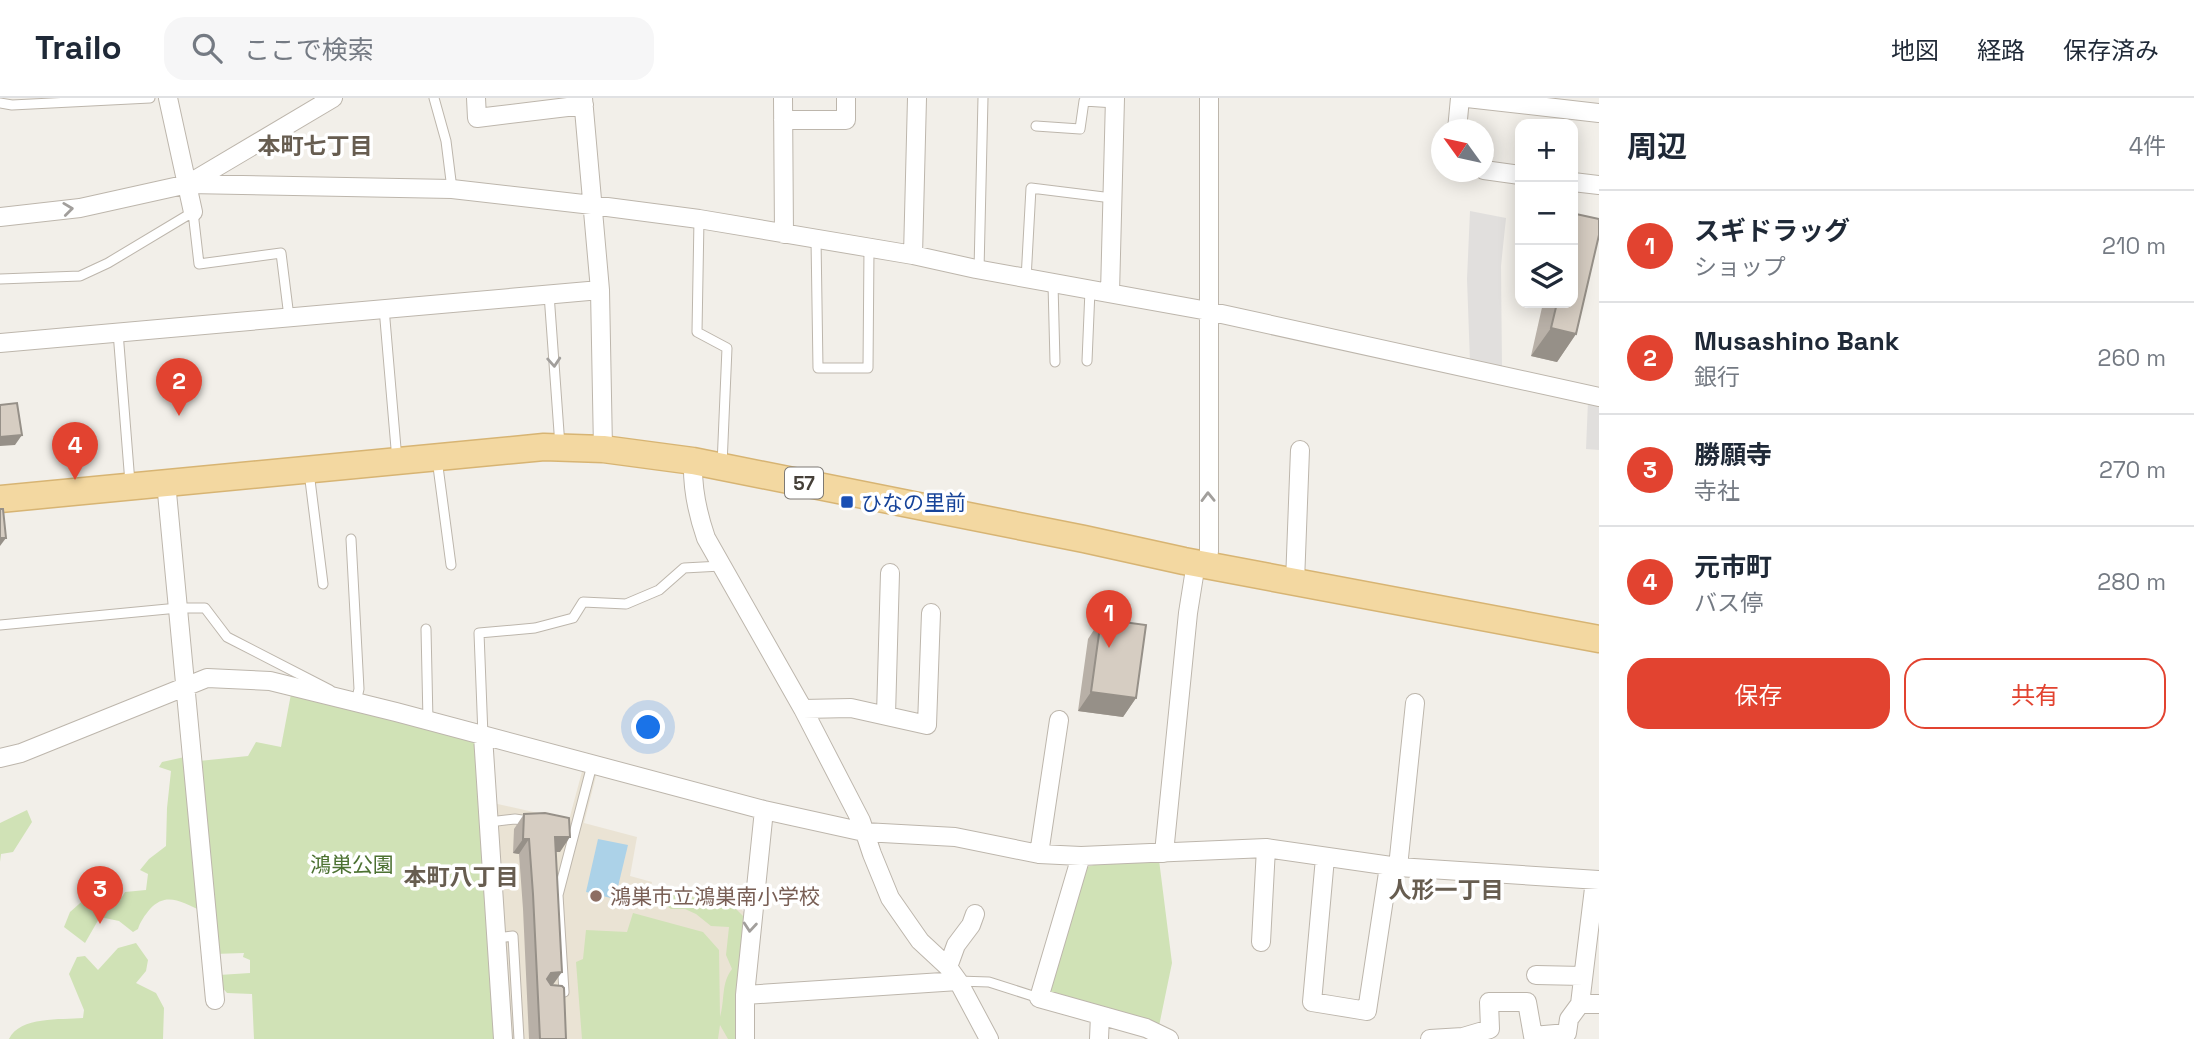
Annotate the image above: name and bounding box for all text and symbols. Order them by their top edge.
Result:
search box [164,17,654,80]
text: Trailo [35,27,122,69]
icon: search [188,29,226,67]
text: ここで検索 [244,33,374,67]
text: 地図 [1891,35,1939,66]
text: 経路 [1977,35,2025,66]
text: 保存済み [2063,35,2159,66]
north arrow [1431,119,1494,182]
map controls [1515,119,1578,308]
button: + [1515,119,1578,182]
text: 周辺 [1627,127,1687,166]
district label: 本町七丁目 [258,131,373,161]
text: 4件 [2129,131,2166,161]
button: − [1515,182,1578,245]
one-way arrow [62,202,74,217]
text: スギドラッグ [1694,214,1850,248]
text: 1 [1645,231,1655,261]
text: 210 m [2102,231,2166,261]
button: layers [1515,245,1578,308]
text: ショップ [1694,252,1786,282]
text: Musashino Bank [1694,324,1899,358]
text: 2 [1643,343,1657,373]
text: 260 m [2098,343,2166,373]
one-way arrow [546,357,561,368]
pin: 2 [156,358,202,416]
text: 銀行 [1694,362,1740,392]
pin: 4 [52,422,98,480]
text: 勝願寺 [1694,438,1772,472]
text: 3 [1643,455,1657,485]
text: 270 m [2099,455,2166,485]
road number: 57 [785,468,823,498]
text: 寺社 [1694,476,1740,506]
place label: ひなの里前 [861,489,966,516]
one-way arrow [1201,491,1216,502]
marker: ひなの里前 [839,494,855,510]
text: 元市町 [1694,550,1772,584]
text: 4 [1643,567,1657,597]
text: 280 m [2097,567,2166,597]
text: バス停 [1694,588,1763,618]
pin: 1 [1086,590,1132,648]
button: 保存 [1627,658,1890,729]
button: 共有 [1904,658,2166,729]
your location [631,710,665,744]
park label: 鴻巣公園 [310,851,394,878]
district label: 本町八丁目 [404,862,519,892]
pin: 3 [77,866,123,924]
district label: 人形一丁目 [1389,875,1504,905]
place label: 鴻巣市立鴻巣南小学校 [610,883,820,910]
marker: 鴻巣市立鴻巣南小学校 [588,888,604,904]
one-way arrow [743,922,758,933]

